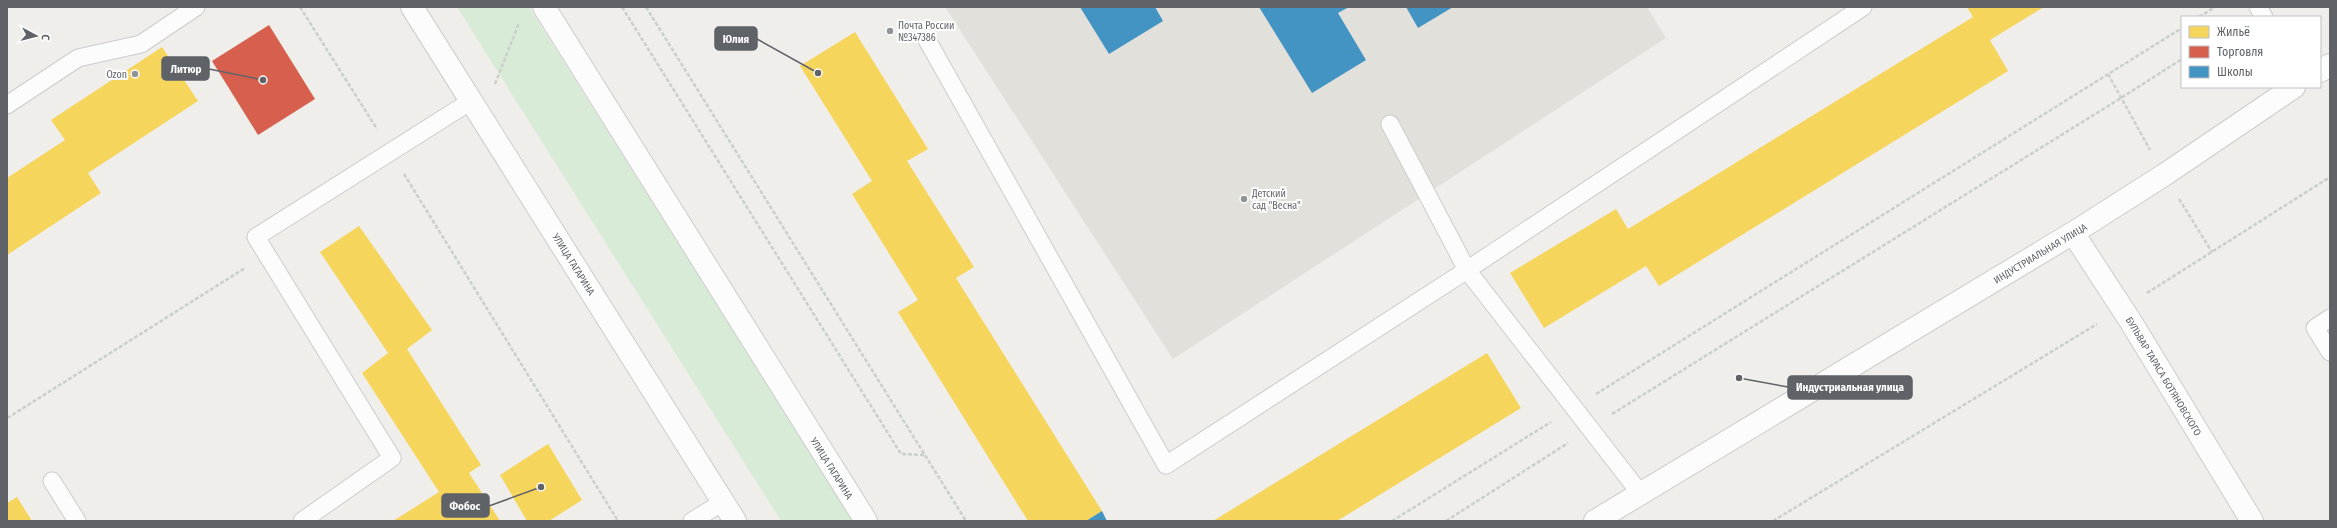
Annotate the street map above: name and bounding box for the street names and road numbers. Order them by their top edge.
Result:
street label: ИНДУСТРИАЛЬНАЯ УЛИЦА [1992,221,2090,286]
street label: УЛИЦА ГАГАРИНА [549,231,597,298]
street label: БУЛЬВАР ТАРАСА БОТЯНОВСКОГО [2123,315,2204,438]
street label: УЛИЦА ГАГАРИНА [807,435,855,502]

